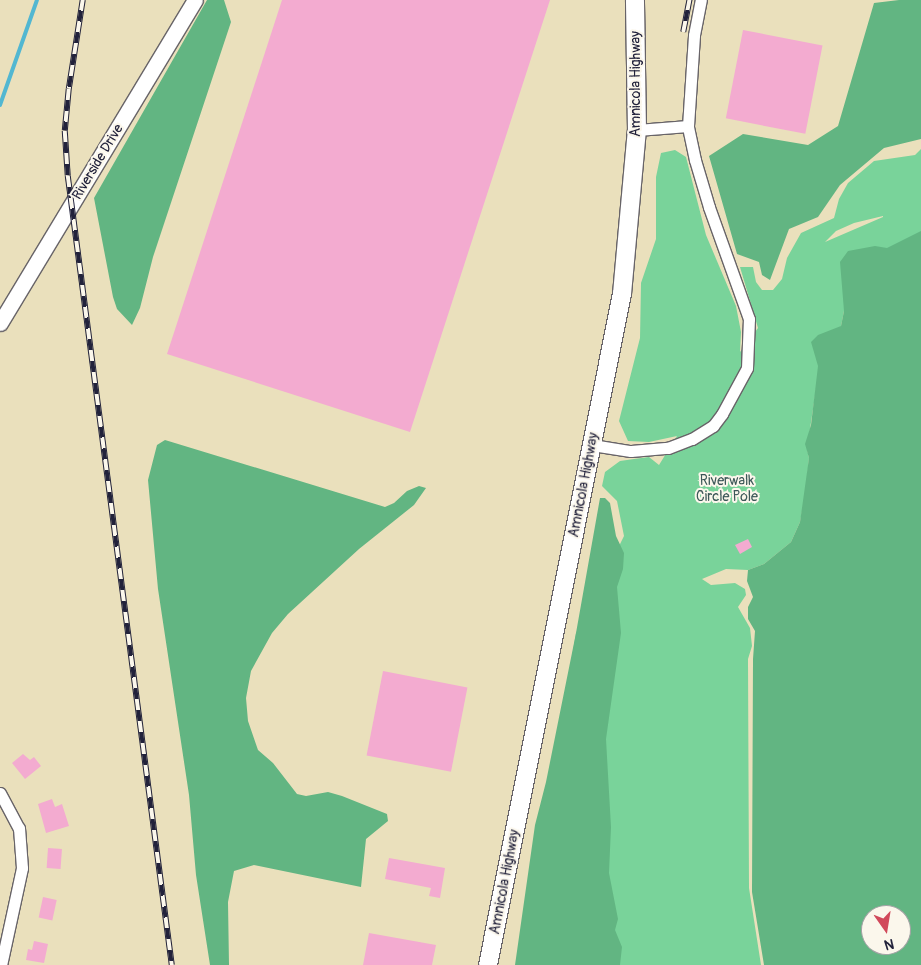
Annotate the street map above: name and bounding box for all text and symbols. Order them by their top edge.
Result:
street label: Amnicola Highway [628,31,644,137]
street label: Riverside Drive [69,121,127,203]
street label: Amnicola Highway [566,431,602,539]
park label: Riverwalk Circle Pole [696,473,758,506]
street label: Amnicola Highway [487,828,523,936]
north arrow [861,905,911,955]
text: N [883,935,896,953]

